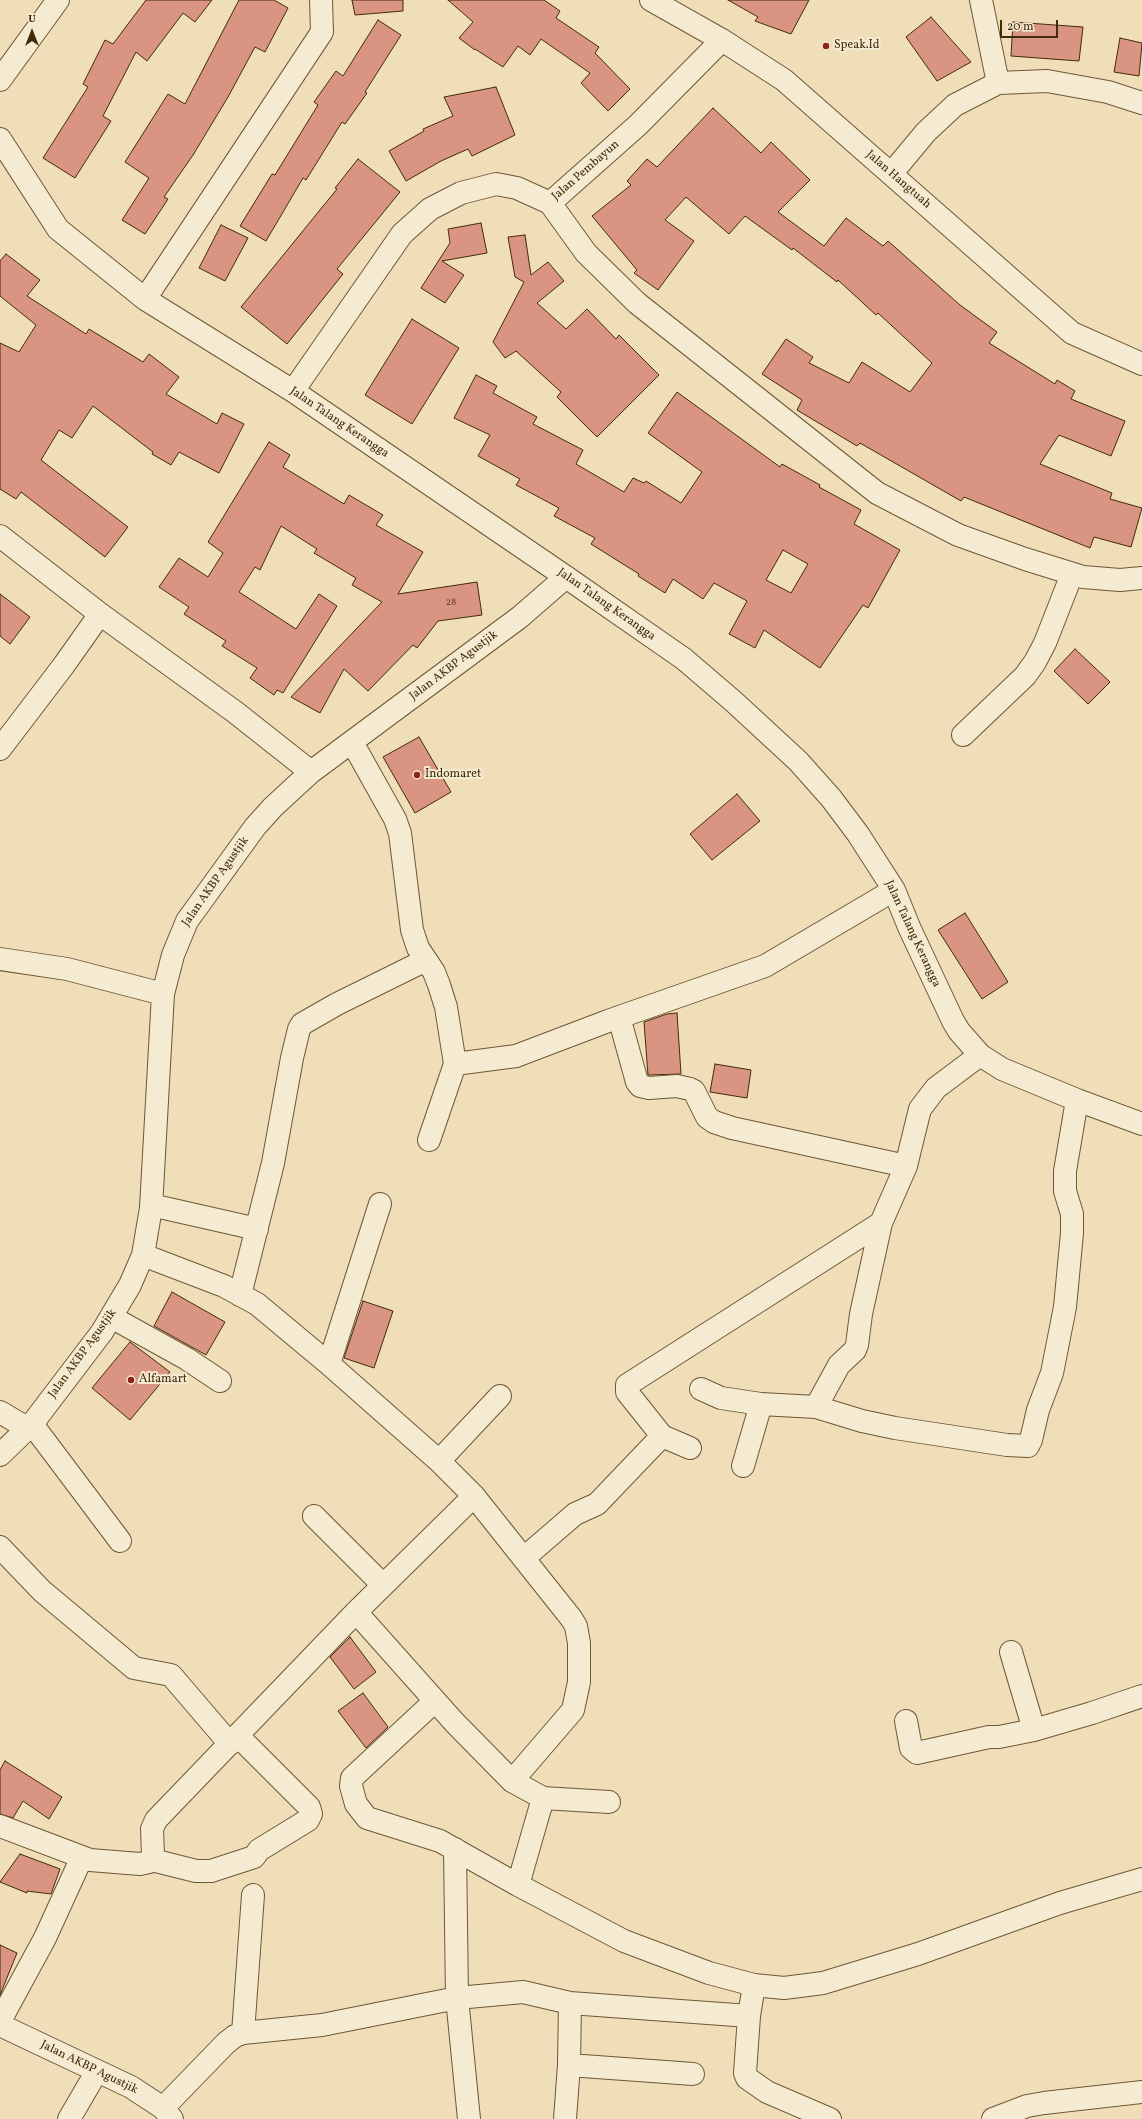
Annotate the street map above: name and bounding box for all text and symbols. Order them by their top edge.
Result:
north arrow [12,12,52,52]
text: U [28,12,36,27]
scale bar [1002,12,1060,38]
text: 20 m [1007,19,1034,35]
place label: Speak.Id [834,39,880,53]
marker: Speak.Id [821,41,831,51]
street label: Jalan Pembayun [549,138,623,204]
street label: Jalan Hangtuah [863,148,933,212]
street label: Jalan Talang Kerangga [287,385,391,461]
street label: Jalan Talang Kerangga [554,566,658,644]
house number: 28 [446,597,456,609]
street label: Jalan AKBP Agustjik [407,628,501,704]
place label: Indomaret [425,768,481,782]
marker: Indomaret [412,770,422,780]
street label: Jalan AKBP Agustjik [179,834,253,930]
street label: Jalan Talang Kerangga [881,878,943,990]
street label: Jalan AKBP Agustjik [46,1307,120,1401]
place label: Alfamart [139,1373,187,1387]
marker: Alfamart [126,1375,136,1385]
street label: Jalan AKBP Agustjik [38,2038,140,2098]

